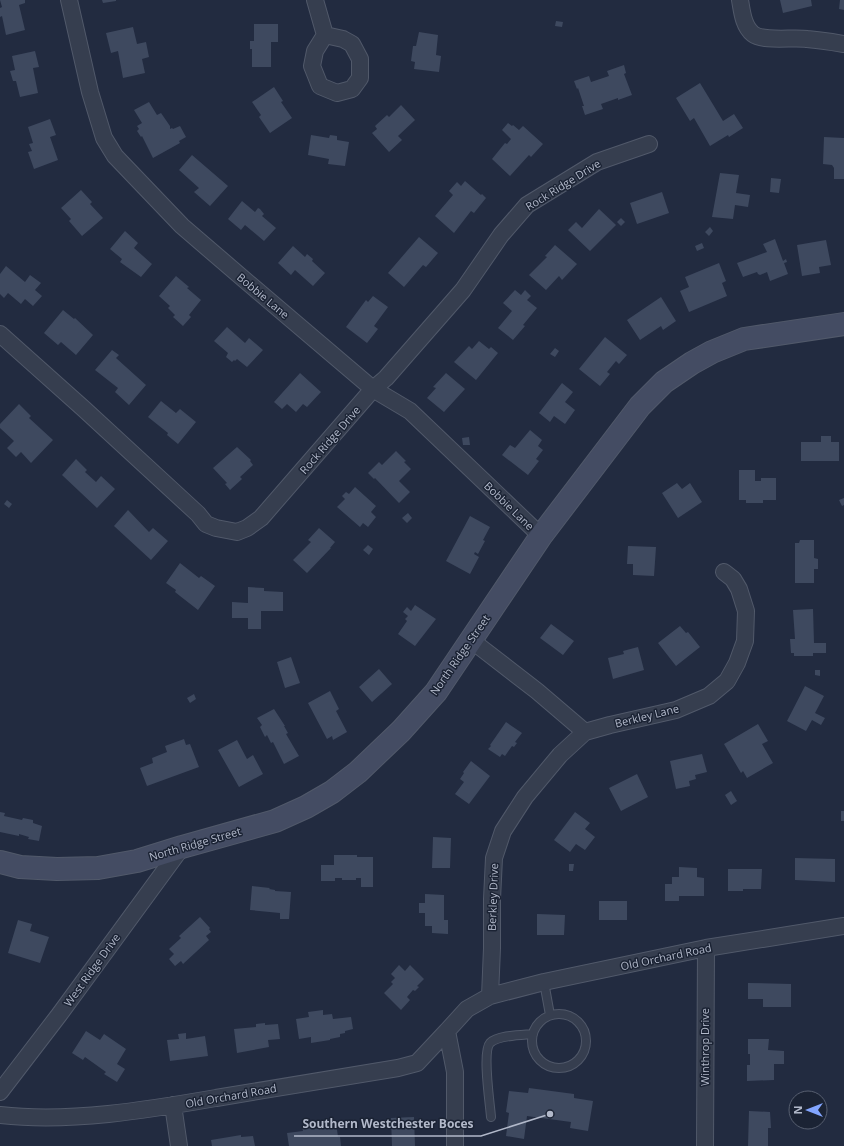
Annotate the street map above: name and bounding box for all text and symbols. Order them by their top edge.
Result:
street label: Rock Ridge Drive [522,156,603,214]
street label: Bobbie Lane [234,269,293,322]
street label: Rock Ridge Drive [296,402,363,477]
street label: Bobbie Lane [481,478,537,533]
street label: North Ridge Street [426,611,493,698]
street label: Berkley Lane [613,700,681,731]
street label: North Ridge Street [147,823,243,864]
street label: Berkley Drive [484,863,501,931]
street label: West Ridge Drive [60,930,123,1009]
street label: Old Orchard Road [619,940,713,973]
street label: Winthrop Drive [697,1008,712,1086]
street label: Old Orchard Road [184,1080,278,1111]
north arrow [788,1090,828,1130]
text: N [790,1106,805,1114]
callout: Southern Westchester Boces [294,1112,481,1136]
text: Southern Westchester Boces [302,1115,474,1132]

